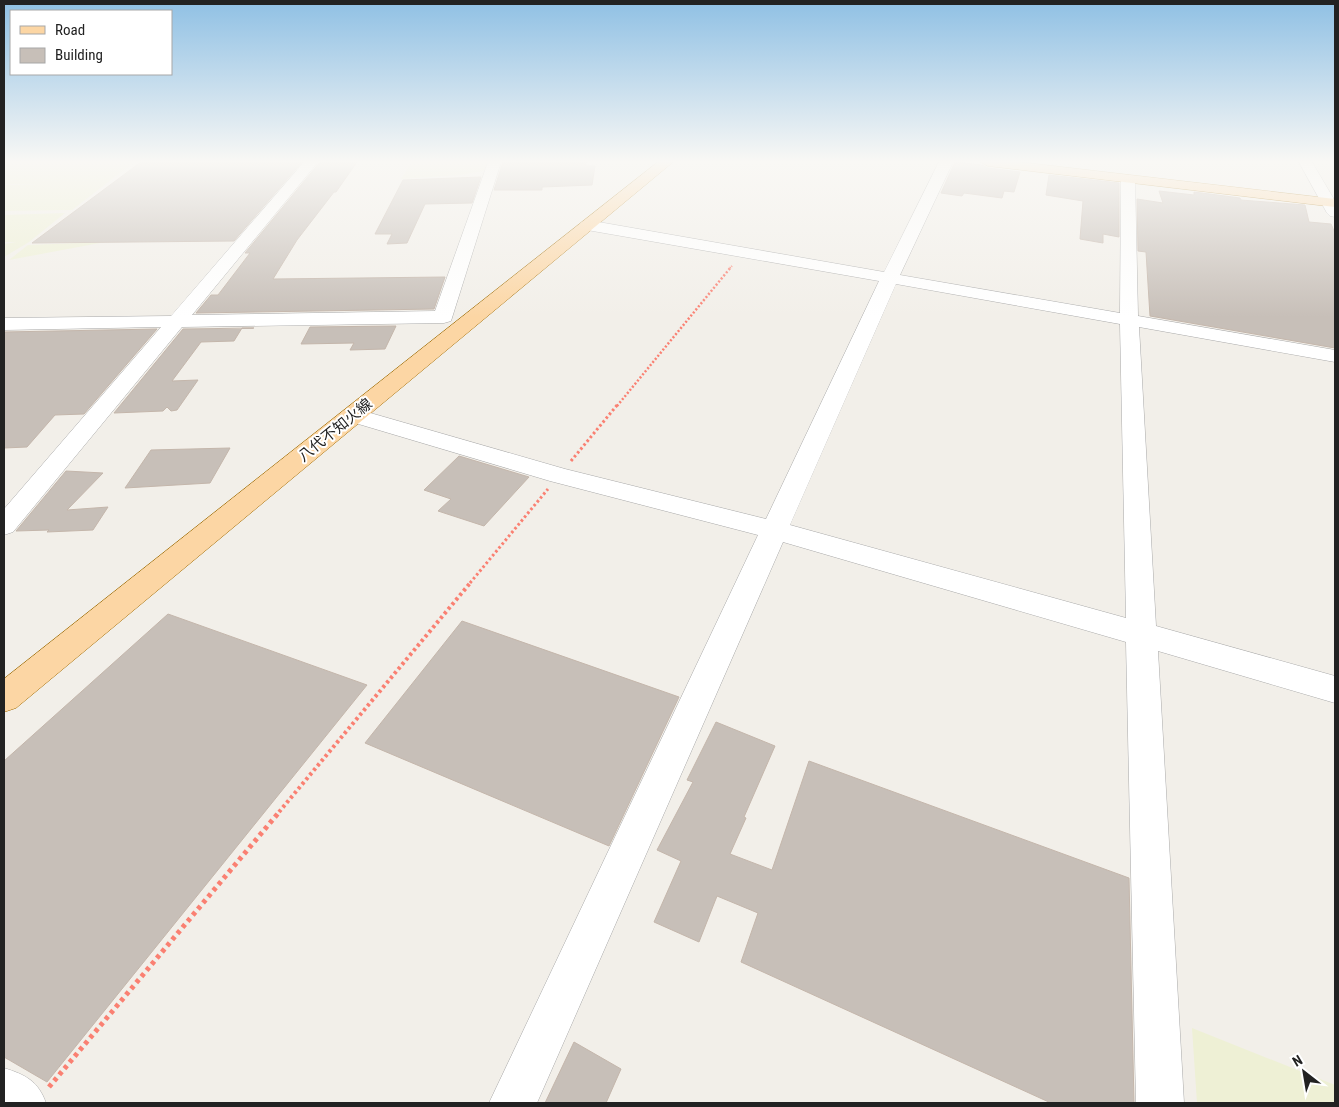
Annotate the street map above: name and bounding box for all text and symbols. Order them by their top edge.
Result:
legend [10,10,172,75]
text: Road [55,21,85,39]
text: Building [55,46,103,64]
street label: 八代不知火線 [294,395,376,465]
north arrow [1279,1047,1329,1097]
text: N [1290,1052,1305,1070]

